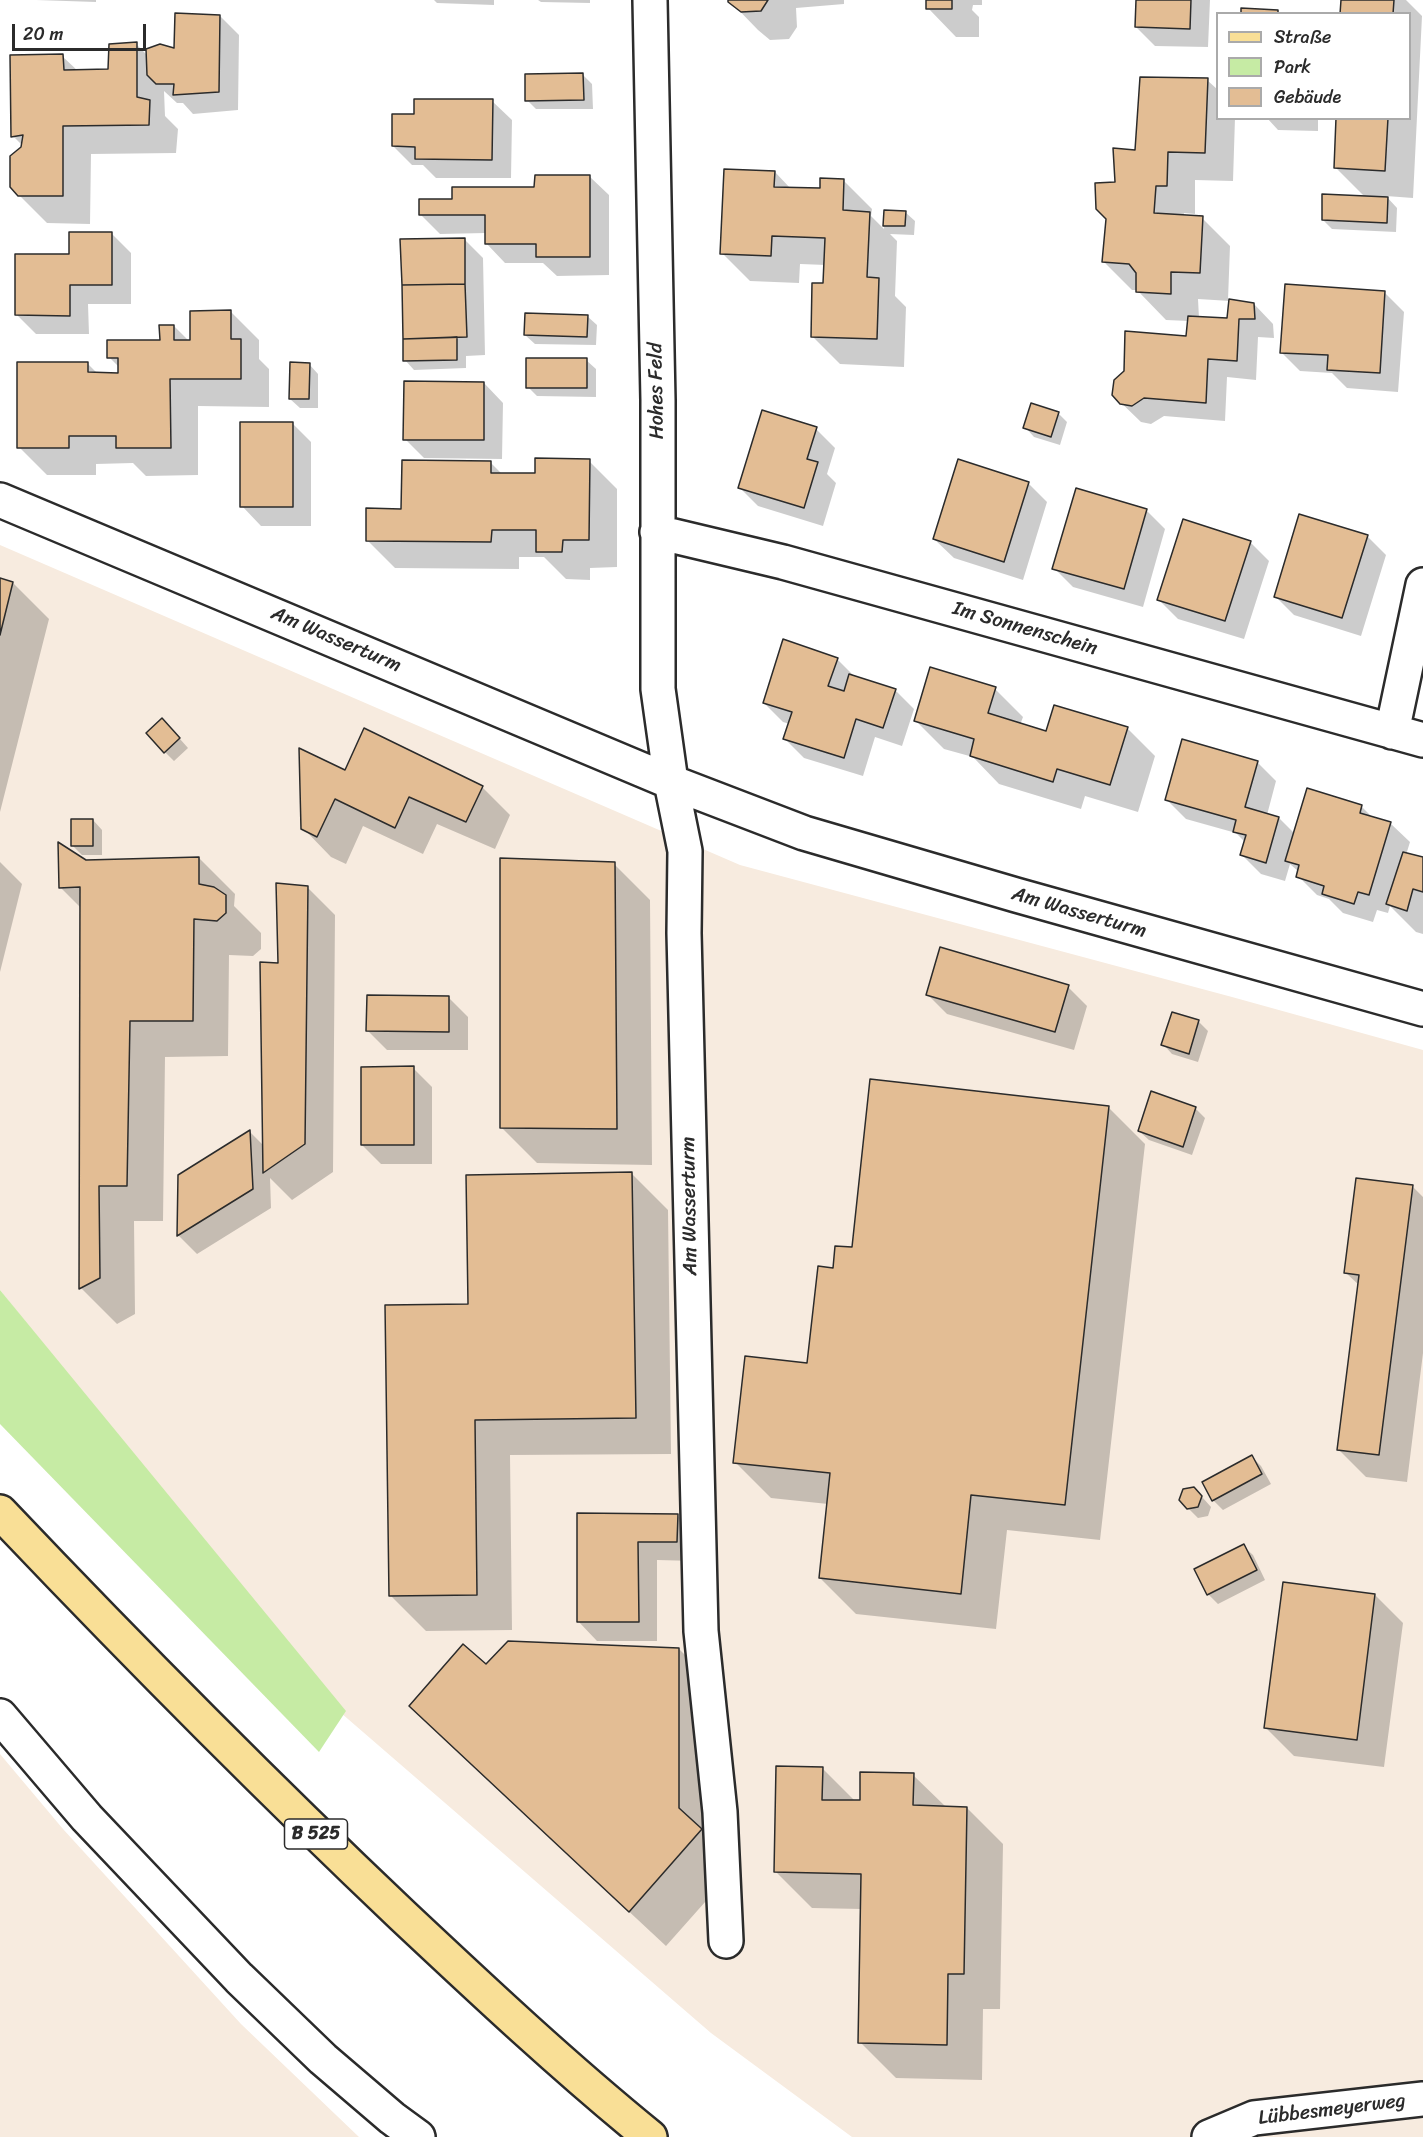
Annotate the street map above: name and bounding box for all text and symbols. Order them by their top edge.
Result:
scale bar [15,12,148,50]
legend [1216,12,1411,120]
text: 20 m [23,18,63,50]
text: Straße [1274,21,1331,53]
text: Park [1274,51,1311,83]
text: Gebäude [1274,81,1341,113]
street label: Hohes Feld [644,342,670,440]
street label: Im Sonnenschein [950,597,1100,661]
street label: Am Wasserturm [267,602,405,678]
street label: Am Wasserturm [1009,882,1149,944]
street label: Am Wasserturm [677,1136,703,1276]
road number: B 525 [284,1819,348,1849]
street label: Lübbesmeyerweg [1257,2089,1407,2131]

